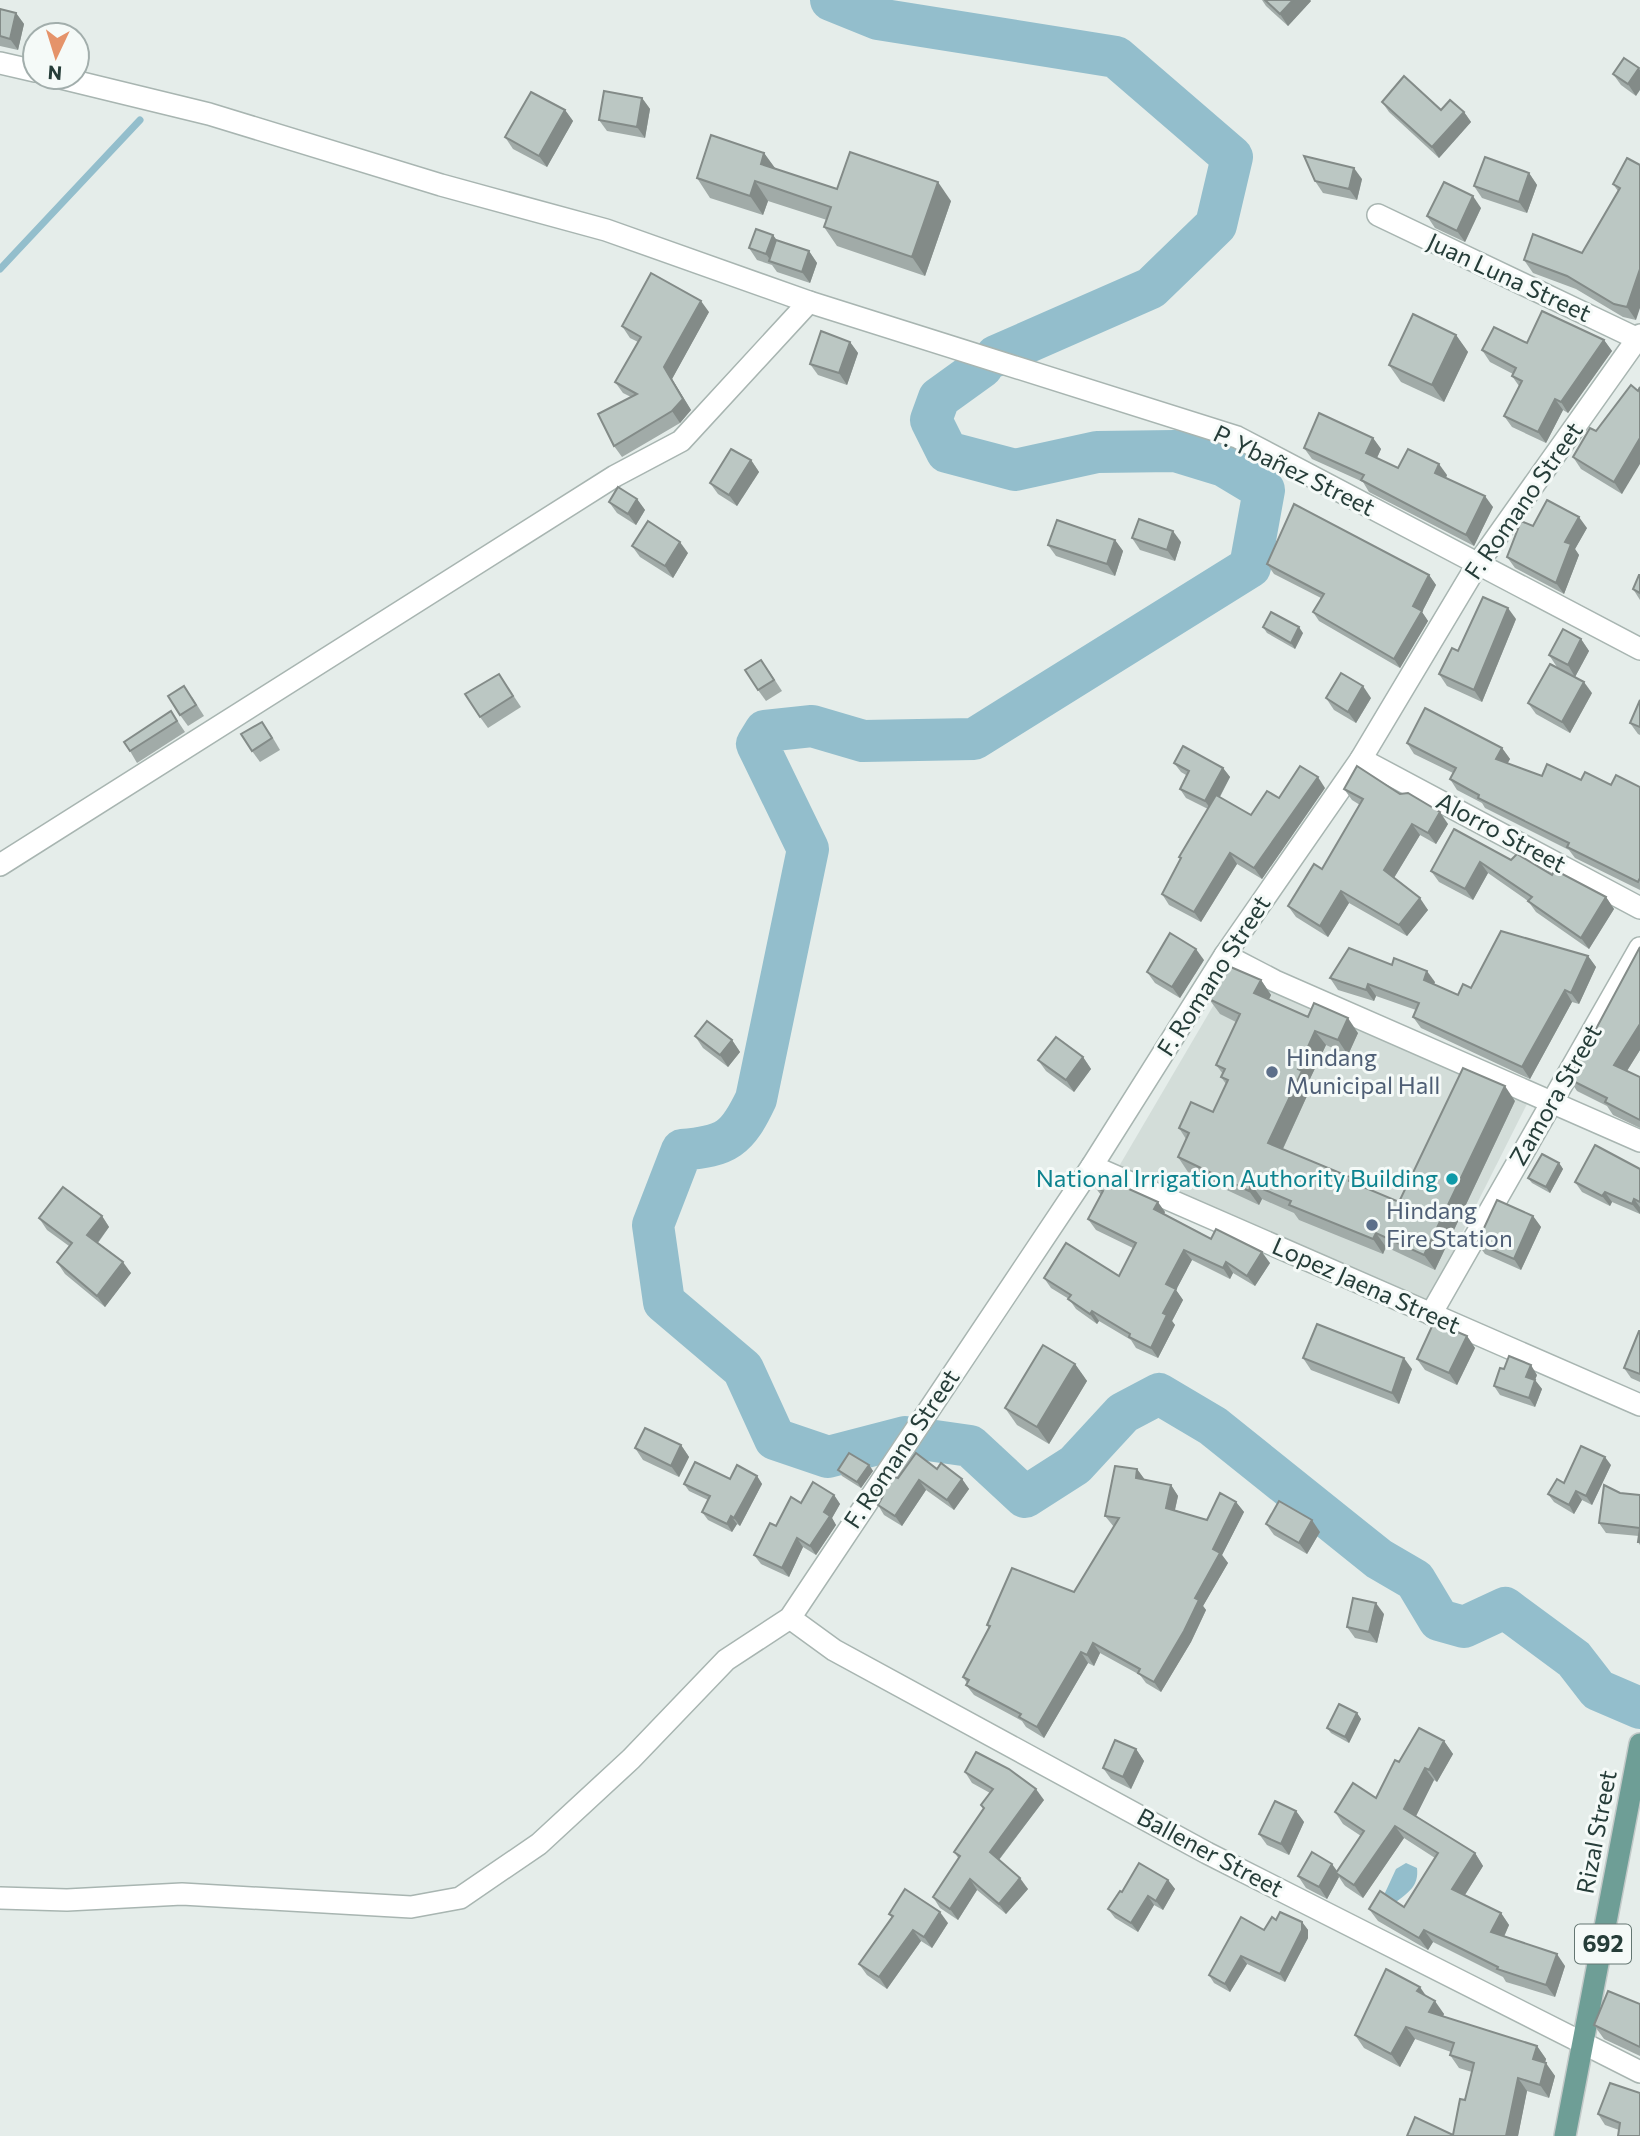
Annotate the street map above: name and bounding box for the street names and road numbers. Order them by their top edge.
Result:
street label: Juan Luna Street [1423,226,1596,327]
street label: F. Romano Street [1458,416,1588,584]
street label: P. Ybañez Street [1209,418,1380,521]
street label: Alorro Street [1432,785,1572,878]
street label: F. Romano Street [1150,889,1276,1061]
street label: Zamora Street [1503,1018,1607,1170]
street label: Lopez Jaena Street [1268,1230,1465,1339]
street label: F. Romano Street [837,1363,965,1533]
street label: Rizal Street [1569,1767,1622,1896]
street label: Ballener Street [1133,1801,1289,1902]
road number: 692 [1575,1924,1631,1964]

